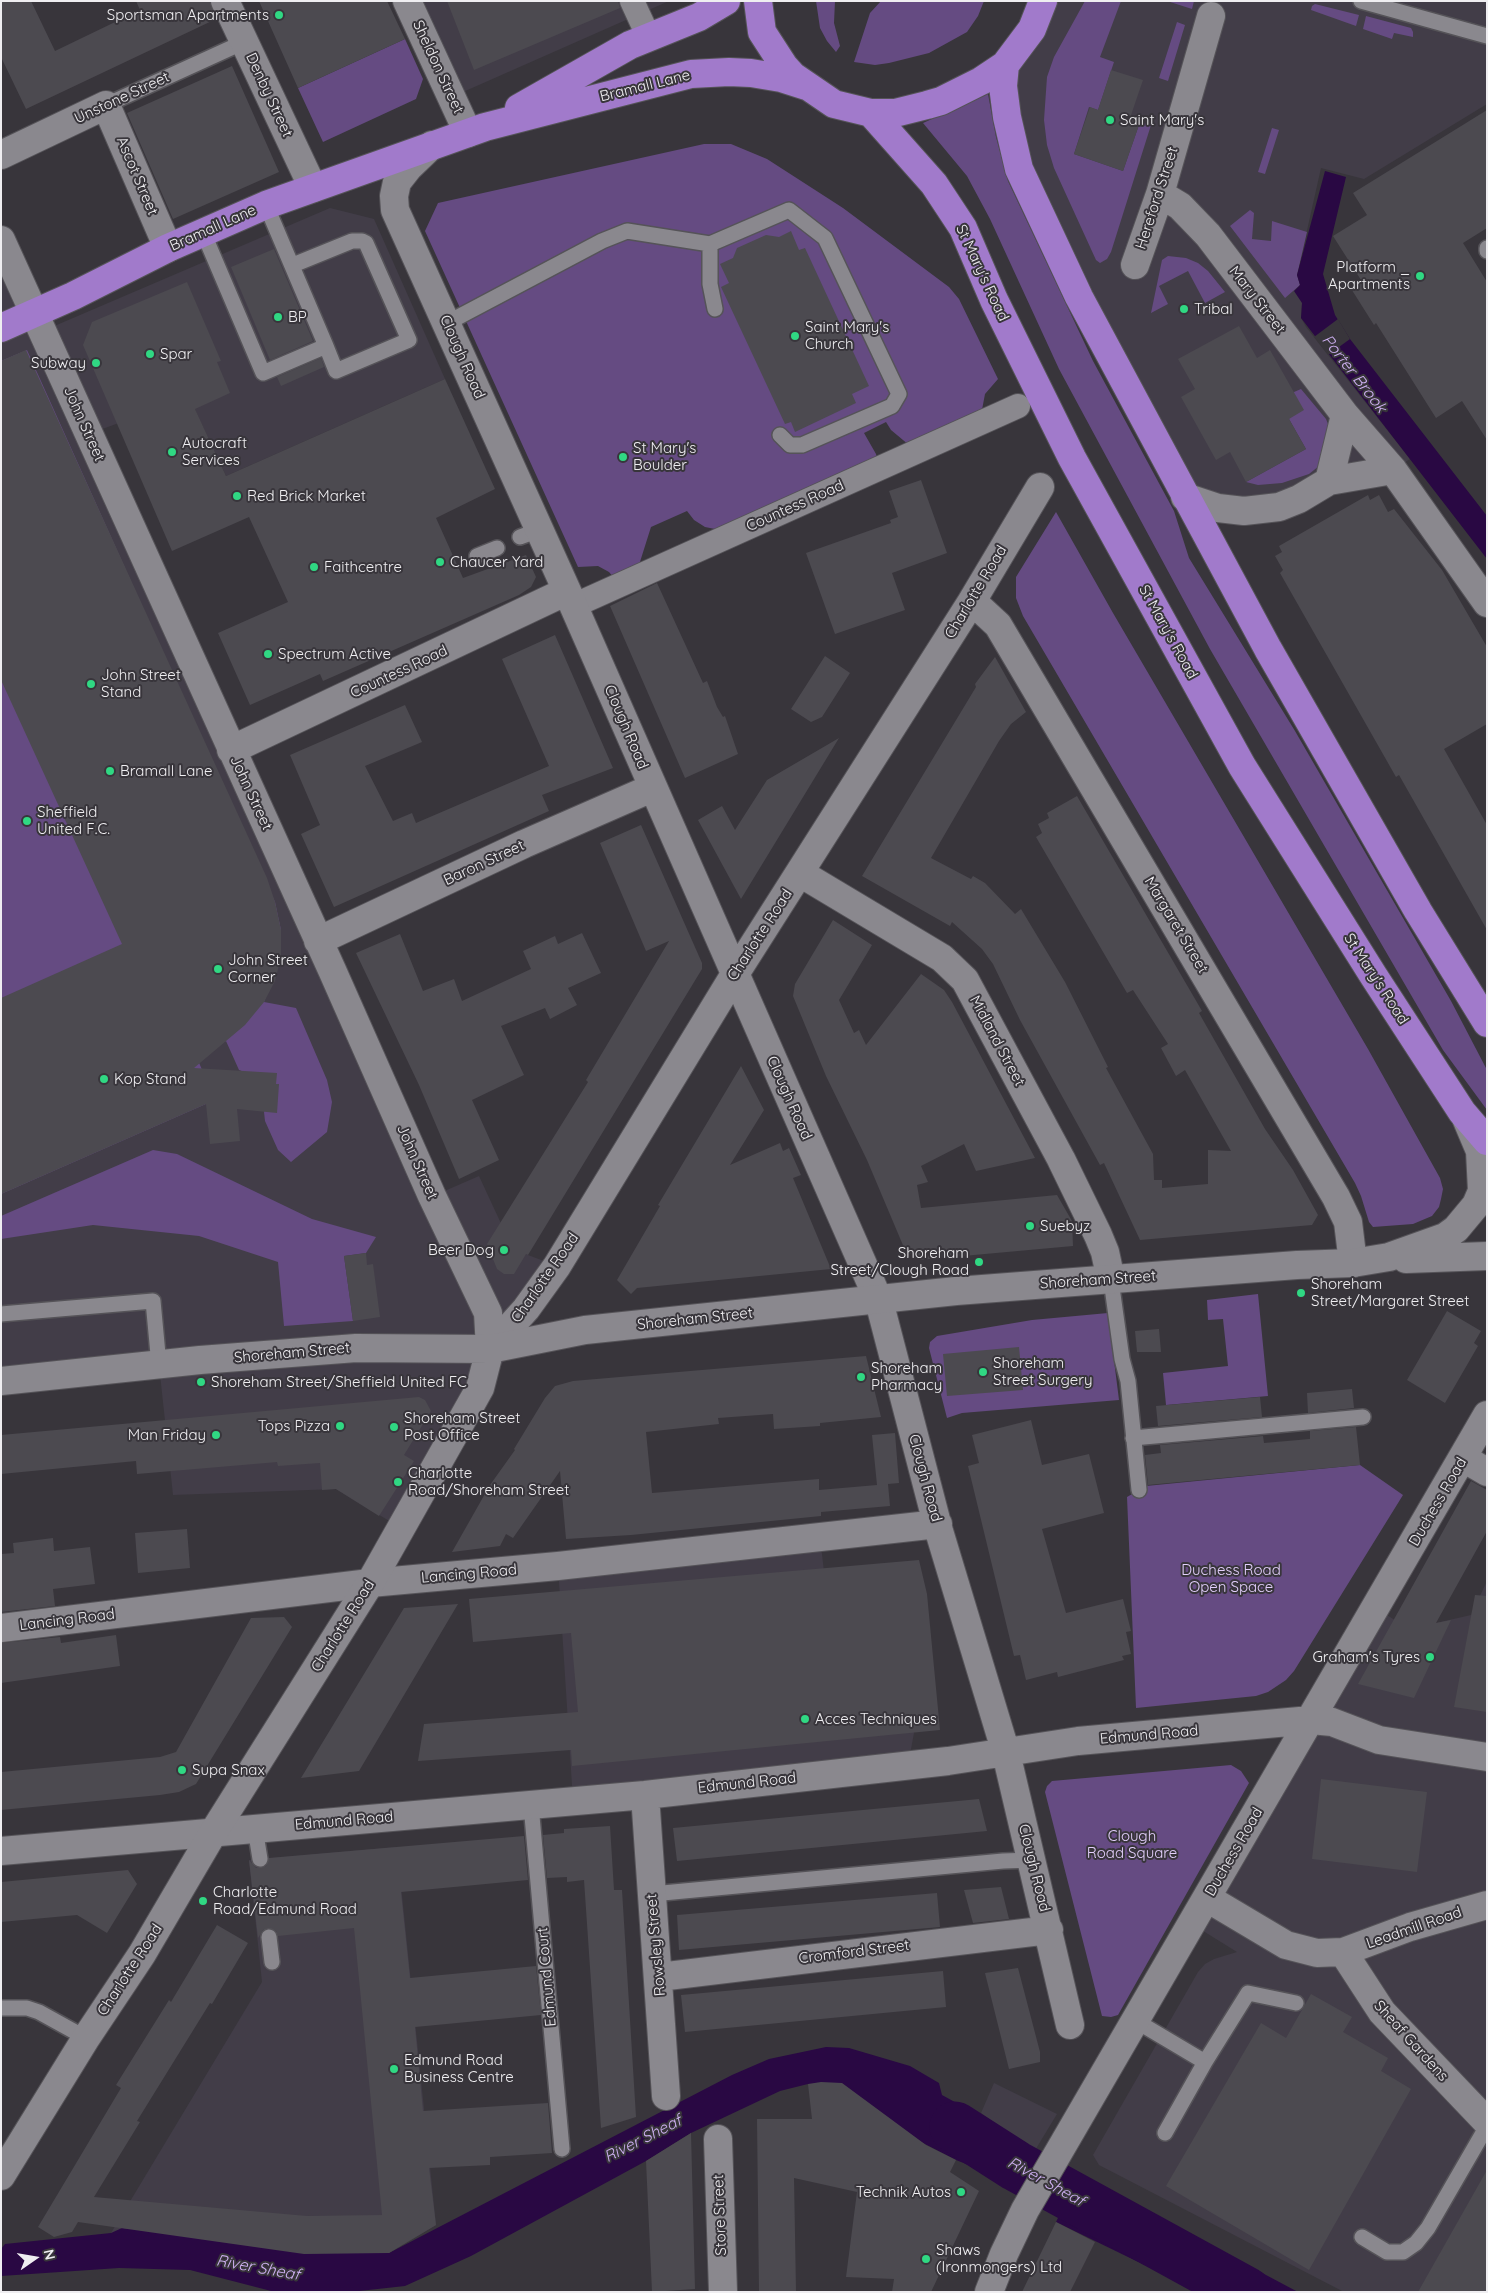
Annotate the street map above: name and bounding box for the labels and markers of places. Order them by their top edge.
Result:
place label: Sportsman Apartments [107,6,269,24]
marker: Sportsman Apartments [273,9,285,21]
place label: Saint Mary's [1120,111,1204,129]
marker: Saint Mary's [1104,114,1116,126]
place label: Platform _ Apartments [1328,258,1410,293]
marker: Platform _ Apartments [1414,270,1426,282]
place label: Tribal [1194,300,1233,318]
marker: Tribal [1178,303,1190,315]
place label: BP [288,308,307,326]
marker: BP [272,311,284,323]
place label: Saint Mary's Church [805,318,889,353]
marker: Saint Mary's Church [789,330,801,342]
place label: Spar [160,345,192,363]
marker: Spar [144,348,156,360]
place label: Subway [31,354,86,372]
marker: Subway [90,357,102,369]
place label: Autocraft Services [182,434,247,469]
place label: St Mary's Boulder [633,439,696,474]
marker: Autocraft Services [166,446,178,458]
marker: St Mary's Boulder [617,451,629,463]
place label: Red Brick Market [247,487,366,505]
marker: Red Brick Market [231,490,243,502]
place label: Chaucer Yard [450,553,543,571]
marker: Chaucer Yard [434,556,446,568]
place label: Faithcentre [324,558,402,576]
marker: Faithcentre [308,561,320,573]
place label: Spectrum Active [278,645,391,663]
marker: Spectrum Active [262,648,274,660]
place label: John Street Stand [101,666,181,701]
marker: John Street Stand [85,678,97,690]
place label: Bramall Lane [120,762,212,780]
marker: Bramall Lane [104,765,116,777]
place label: Sheffield United F.C. [37,803,110,838]
marker: Sheffield United F.C. [21,815,33,827]
place label: John Street Corner [228,951,308,986]
marker: John Street Corner [212,963,224,975]
place label: Kop Stand [114,1070,186,1088]
marker: Kop Stand [98,1073,110,1085]
place label: Suebyz [1040,1217,1090,1235]
marker: Suebyz [1024,1220,1036,1232]
place label: Beer Dog [428,1241,494,1259]
marker: Beer Dog [498,1244,510,1256]
place label: Shoreham Street/Clough Road [830,1244,969,1279]
marker: Shoreham Street/Clough Road [973,1256,985,1268]
place label: Shoreham Street/Margaret Street [1311,1275,1469,1310]
marker: Shoreham Street/Margaret Street [1295,1287,1307,1299]
place label: Shoreham Street Surgery [993,1354,1092,1389]
place label: Shoreham Pharmacy [871,1359,942,1394]
marker: Shoreham Street Surgery [977,1366,989,1378]
marker: Shoreham Pharmacy [855,1371,867,1383]
place label: Shoreham Street/Sheffield United FC [211,1373,467,1391]
marker: Shoreham Street/Sheffield United FC [195,1376,207,1388]
place label: Shoreham Street Post Office [404,1409,520,1444]
place label: Tops Pizza [258,1417,330,1435]
marker: Tops Pizza [334,1420,346,1432]
marker: Shoreham Street Post Office [388,1421,400,1433]
place label: Man Friday [128,1426,206,1444]
marker: Man Friday [210,1429,222,1441]
place label: Charlotte Road/Shoreham Street [408,1464,569,1499]
marker: Charlotte Road/Shoreham Street [392,1476,404,1488]
place label: Graham's Tyres [1312,1648,1420,1666]
marker: Graham's Tyres [1424,1651,1436,1663]
place label: Acces Techniques [815,1710,937,1728]
marker: Acces Techniques [799,1713,811,1725]
place label: Supa Snax [192,1761,265,1779]
marker: Supa Snax [176,1764,188,1776]
place label: Charlotte Road/Edmund Road [213,1883,357,1918]
marker: Charlotte Road/Edmund Road [197,1895,209,1907]
place label: Edmund Road Business Centre [404,2051,514,2086]
marker: Edmund Road Business Centre [388,2063,400,2075]
place label: Technik Autos [856,2183,951,2201]
marker: Technik Autos [955,2186,967,2198]
place label: Shaws (Ironmongers) Ltd [936,2241,1062,2276]
marker: Shaws (Ironmongers) Ltd [920,2253,932,2265]

